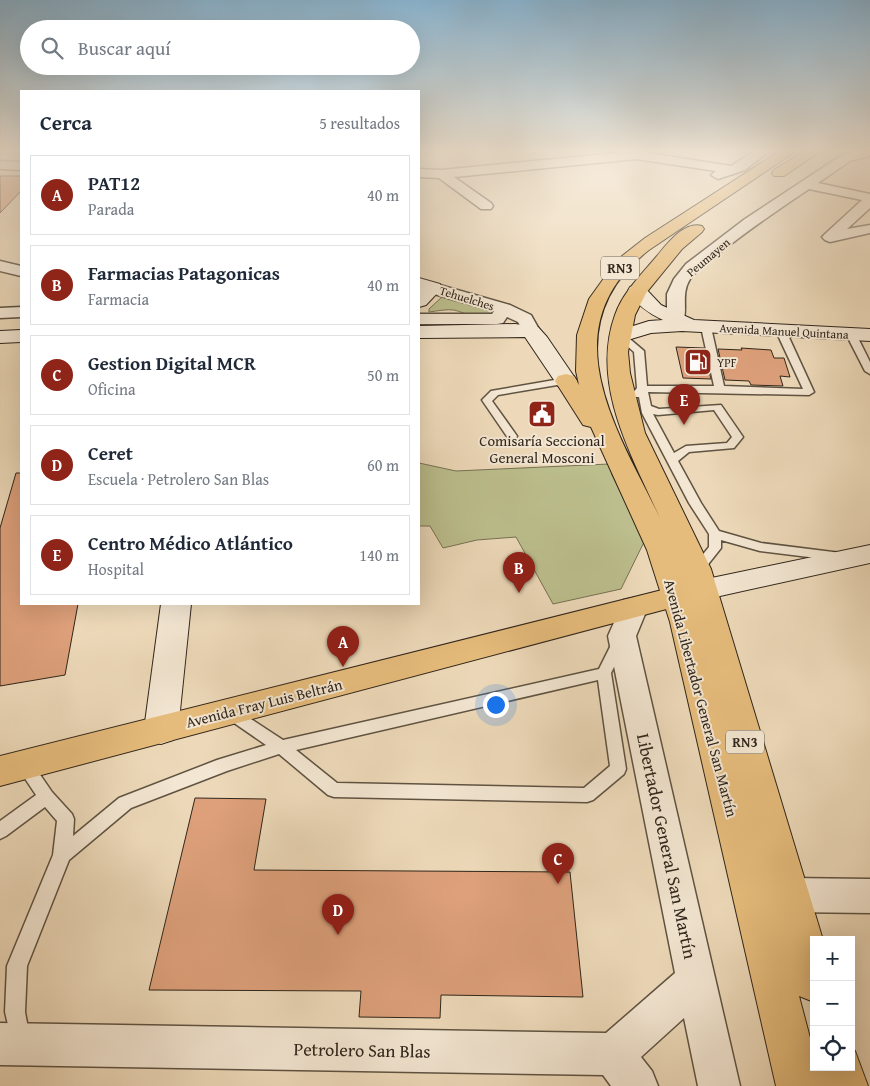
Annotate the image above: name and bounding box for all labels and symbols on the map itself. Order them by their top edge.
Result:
street label: Peumayen [683,234,734,280]
road number: RN3 [601,256,639,280]
street label: Tehuelches [438,282,497,314]
street label: Avenida Manuel Quintana [719,319,849,343]
fuel station icon: YPF [683,347,713,377]
place label: YPF [717,354,737,371]
pin: E [668,384,700,425]
public building icon: Comisaría Seccional General Mosconi [527,399,557,429]
place label: Comisaría Seccional General Mosconi [479,430,605,468]
pin: B [503,552,535,593]
street label: Avenida Libertador General San Martín [659,577,743,820]
pin: A [327,626,359,667]
street label: Avenida Fray Luis Beltrán [184,673,345,733]
your location [483,692,509,718]
road number: RN3 [726,730,764,754]
street label: Libertador General San Martín [630,731,704,961]
pin: C [542,843,574,884]
pin: D [322,894,354,935]
street label: Petrolero San Blas [293,1035,431,1065]

